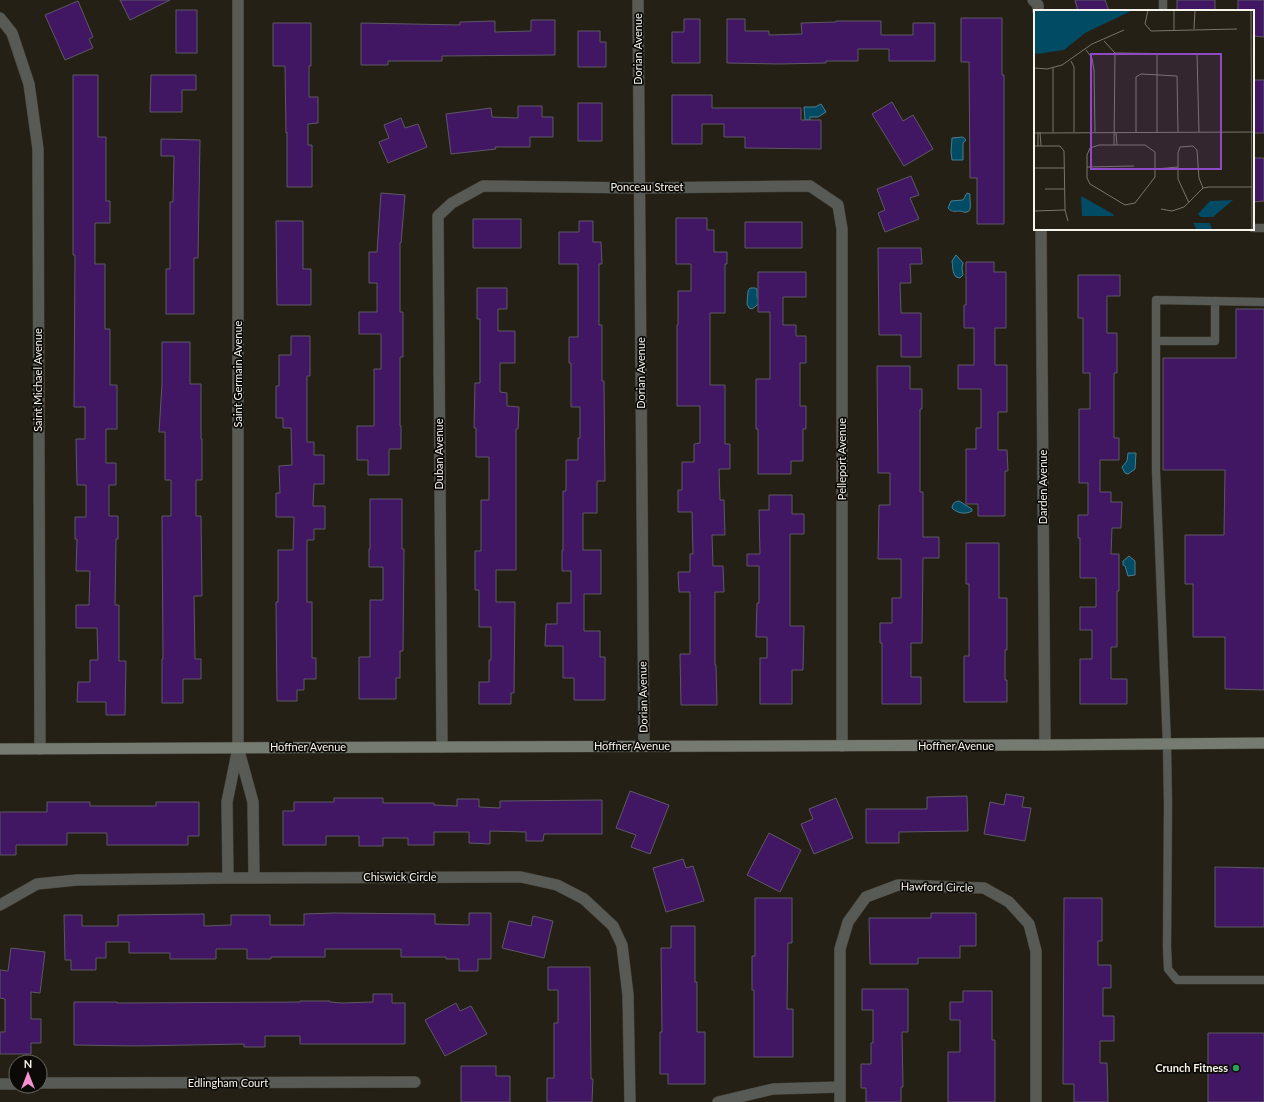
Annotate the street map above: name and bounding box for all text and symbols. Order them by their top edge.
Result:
inset map [1034,10,1254,230]
street label: Dorian Avenue [631,13,644,85]
street label: Ponceau Street [610,180,684,193]
street label: Saint Germain Avenue [231,320,244,427]
street label: Saint Michael Avenue [31,328,44,432]
street label: Dorian Avenue [634,337,647,409]
street label: Duban Avenue [432,418,445,490]
street label: Pelleport Avenue [835,418,848,500]
street label: Darden Avenue [1036,450,1049,524]
street label: Dorian Avenue [635,661,650,733]
street label: Hoffner Avenue [594,739,670,752]
street label: Hoffner Avenue [918,739,994,752]
street label: Hoffner Avenue [270,740,346,753]
street label: Chiswick Circle [363,870,437,883]
street label: Hawford Circle [901,879,974,894]
north arrow [8,1054,48,1094]
text: N [24,1057,32,1070]
place label: Crunch Fitness [1155,1061,1228,1074]
marker: Crunch Fitness [1231,1063,1241,1073]
street label: Edlingham Court [188,1076,268,1089]

